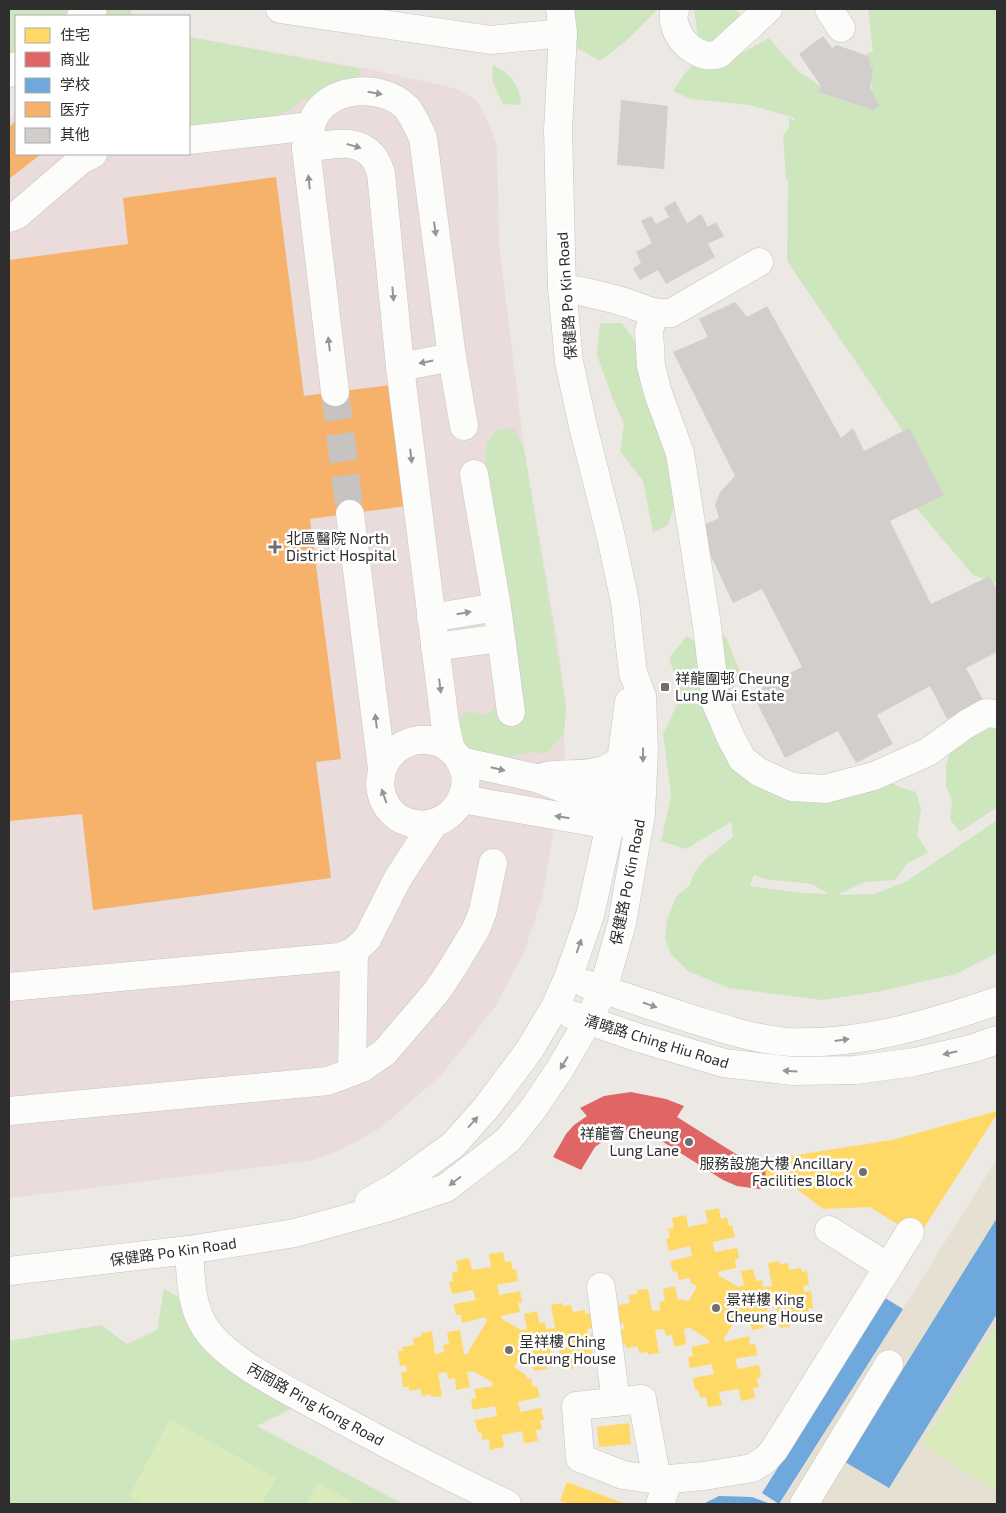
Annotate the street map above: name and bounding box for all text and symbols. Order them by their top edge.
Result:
legend [15,15,190,155]
text: 住宅 [60,25,90,43]
text: 商业 [60,50,90,68]
text: 学校 [60,75,90,93]
one-way arrow [367,90,383,98]
text: 医疗 [60,100,90,118]
text: 其他 [60,125,90,143]
one-way arrow [346,142,362,150]
one-way arrow [305,174,313,190]
one-way arrow [431,222,439,238]
street label: 保健路 Po Kin Road [553,231,579,361]
one-way arrow [389,287,397,303]
one-way arrow [325,335,333,351]
one-way arrow [418,358,434,366]
one-way arrow [407,448,415,464]
place label: 北區醫院 North District Hospital [286,529,397,564]
marker: 北區醫院 North District Hospital [268,540,282,554]
one-way arrow [456,608,472,616]
place label: 祥龍圍邨 Cheung Lung Wai Estate [675,669,790,704]
one-way arrow [436,679,444,695]
marker: 祥龍圍邨 Cheung Lung Wai Estate [659,681,671,693]
one-way arrow [372,712,380,728]
one-way arrow [639,747,647,763]
one-way arrow [490,765,505,773]
one-way arrow [380,788,388,803]
one-way arrow [553,812,569,820]
street label: 保健路 Po Kin Road [606,817,648,947]
one-way arrow [575,938,583,953]
one-way arrow [642,1002,657,1010]
street label: 清曉路 Ching Hiu Road [583,1010,731,1072]
one-way arrow [834,1036,850,1044]
one-way arrow [943,1049,958,1057]
one-way arrow [559,1057,568,1070]
one-way arrow [781,1066,797,1074]
one-way arrow [468,1115,479,1128]
place label: 祥龍薈 Cheung Lung Lane [580,1124,680,1159]
marker: 祥龍薈 Cheung Lung Lane [683,1136,695,1148]
place label: 服務設施大樓 Ancillary Facilities Block [699,1154,853,1189]
marker: 服務設施大樓 Ancillary Facilities Block [857,1166,869,1178]
one-way arrow [448,1176,461,1187]
street label: 保健路 Po Kin Road [108,1233,238,1269]
place label: 景祥樓 King Cheung House [726,1290,823,1325]
marker: 景祥樓 King Cheung House [710,1302,722,1314]
place label: 呈祥樓 Ching Cheung House [519,1332,616,1367]
marker: 呈祥樓 Ching Cheung House [503,1344,515,1356]
street label: 丙岡路 Ping Kong Road [245,1359,387,1449]

